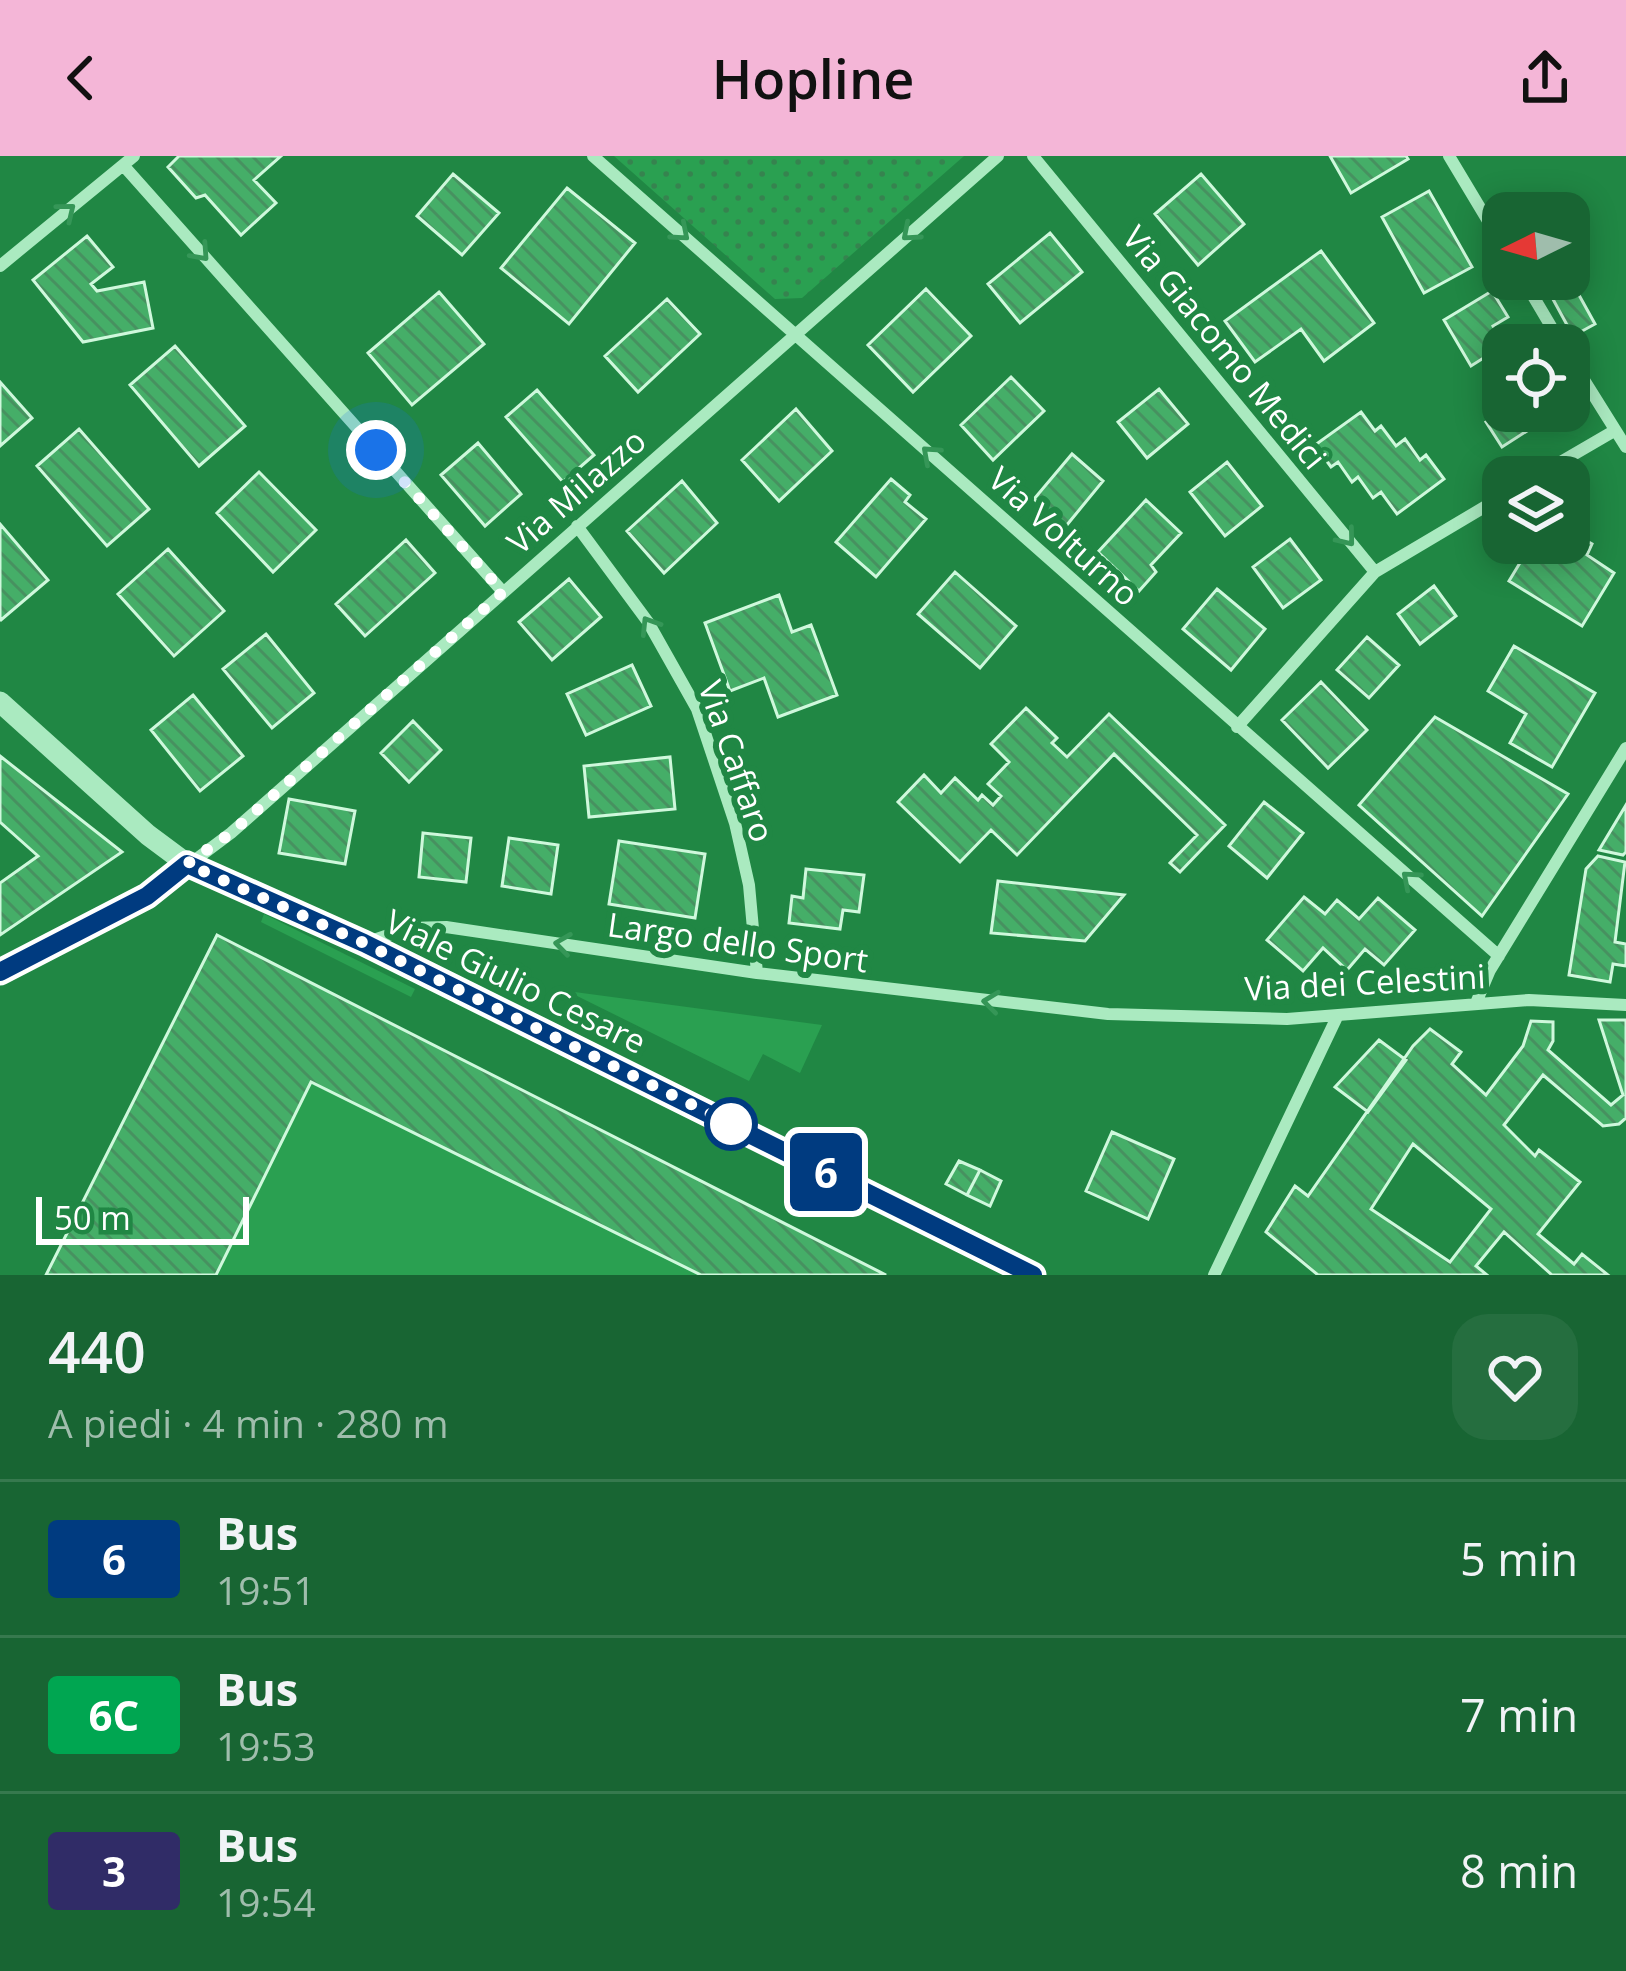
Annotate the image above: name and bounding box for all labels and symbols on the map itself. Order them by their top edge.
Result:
north arrow [1482,192,1590,300]
one-way arrow [53,204,75,225]
street label: Via Giacomo Medici [1113,216,1337,478]
one-way arrow [667,219,689,240]
one-way arrow [902,219,924,240]
one-way arrow [187,239,208,260]
street label: Via Milazzo [497,418,655,564]
your location [346,420,406,480]
one-way arrow [922,447,944,468]
street label: Via Volturno [979,456,1149,616]
one-way arrow [1333,525,1355,547]
one-way arrow [640,616,663,638]
street label: Via Caffaro [688,674,786,848]
one-way arrow [1402,872,1424,894]
street label: Viale Giulio Cesare [378,898,654,1064]
street label: Largo dello Sport [605,901,871,983]
one-way arrow [553,933,573,958]
street label: Via dei Celestini [1243,953,1487,1011]
one-way arrow [981,990,1001,1016]
unlabelled marker [706,1099,756,1149]
line badge: 6 [787,1133,865,1211]
scale bar [36,1191,249,1244]

